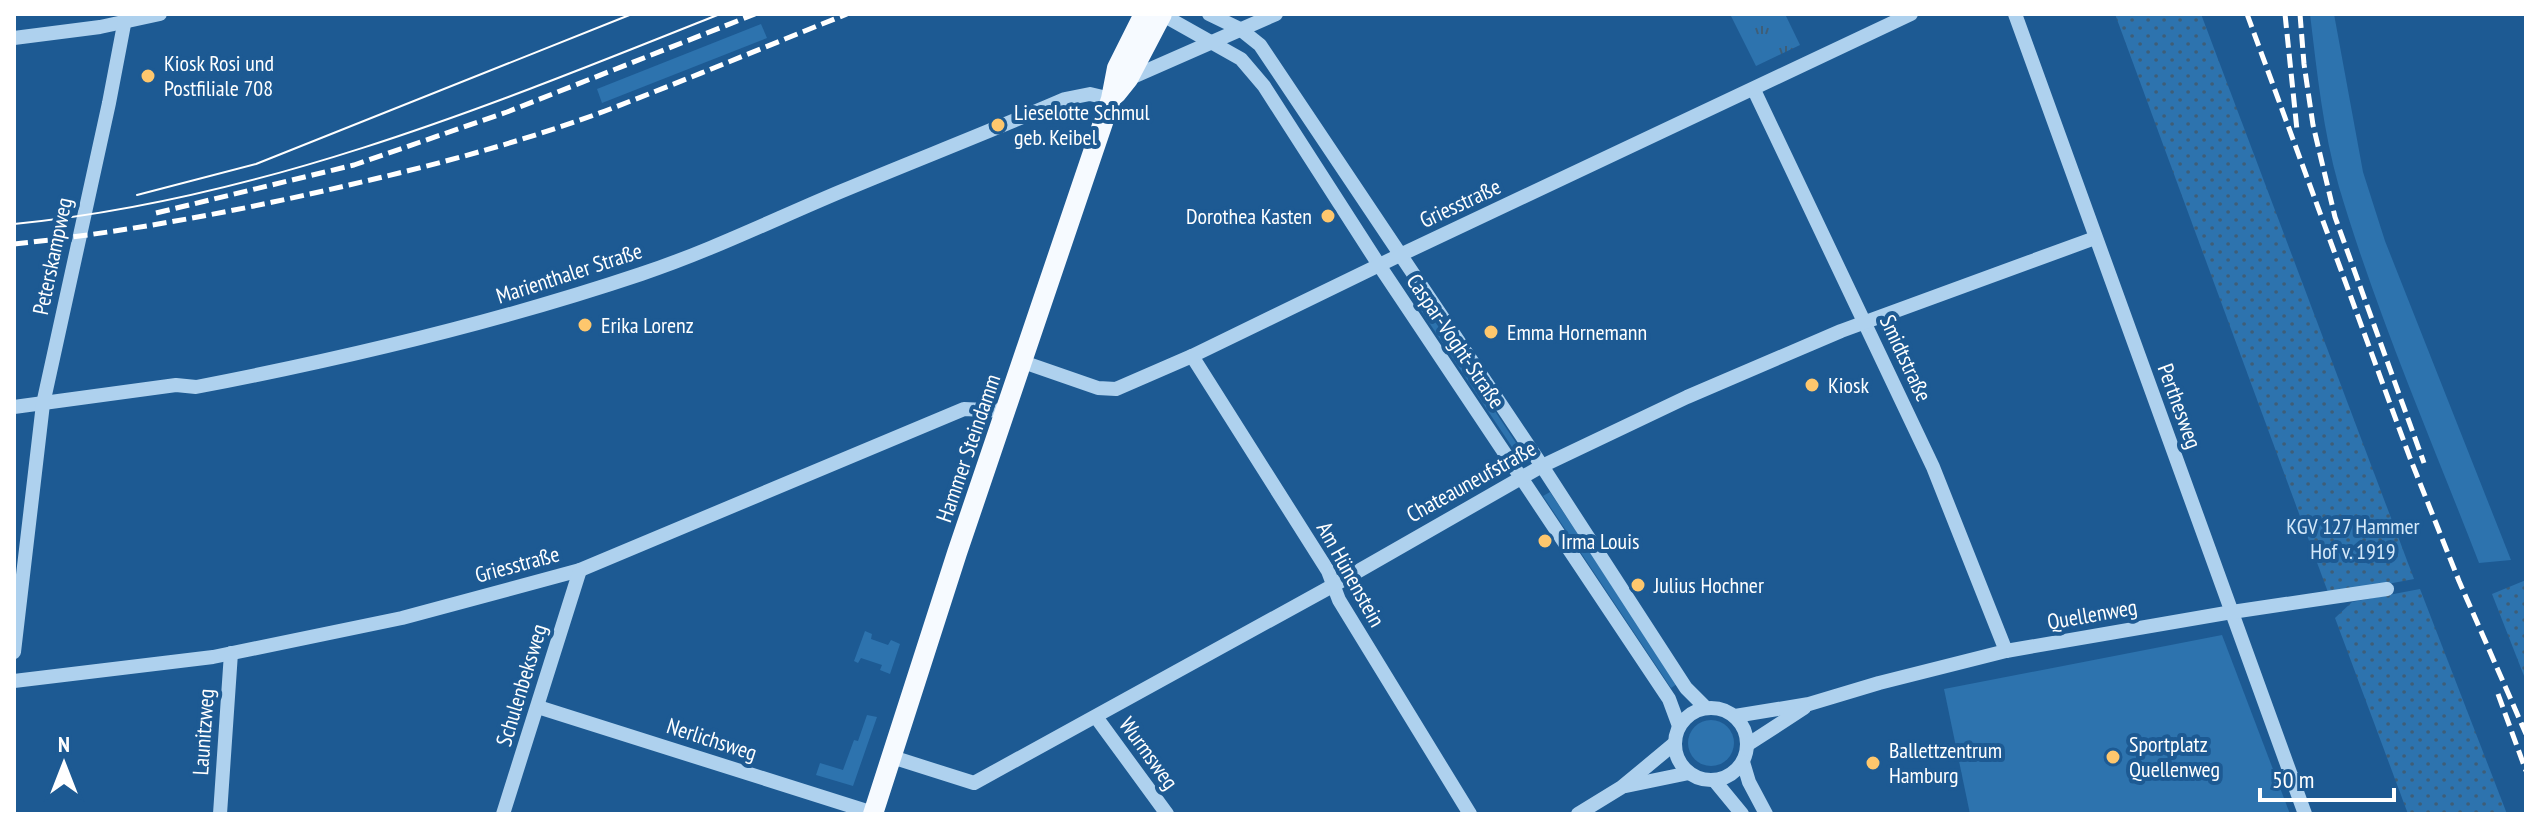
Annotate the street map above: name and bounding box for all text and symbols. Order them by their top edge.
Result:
place label: Kiosk Rosi und Postfiliale 708 [164,49,274,102]
marker: Kiosk Rosi und Postfiliale 708 [139,67,157,85]
place label: Lieselotte Schmul geb. Keibel [1014,98,1151,151]
marker: Lieselotte Schmul geb. Keibel [989,116,1007,134]
street label: Griesstraße [1415,172,1505,234]
street label: Peterskampweg [26,195,78,317]
place label: Dorothea Kasten [1186,202,1312,230]
marker: Dorothea Kasten [1319,207,1337,225]
street label: Marienthaler Straße [492,236,646,310]
street label: Caspar-Voght-Straße [1401,268,1511,414]
street label: Smidtstraße [1874,310,1938,406]
place label: Erika Lorenz [601,311,694,339]
marker: Erika Lorenz [576,316,594,334]
place label: Emma Hornemann [1507,318,1647,346]
marker: Emma Hornemann [1482,323,1500,341]
street label: Perthesweg [2152,360,2208,452]
street label: Hammer Steindamm [930,370,1006,526]
place label: Kiosk [1828,371,1870,399]
marker: Kiosk [1803,376,1821,394]
street label: Chateauneufstraße [1401,434,1541,528]
park label: KGV 127 Hammer Hof v. 1919 [2286,512,2420,565]
street label: Am Hünenstein [1311,516,1391,632]
place label: Irma Louis [1561,527,1639,555]
marker: Irma Louis [1536,532,1554,550]
street label: Griesstraße [472,539,562,589]
place label: Julius Hochner [1653,571,1764,599]
marker: Julius Hochner [1629,576,1647,594]
street label: Quellenweg [2045,592,2139,636]
street label: Schulenbeksweg [489,621,553,749]
street label: Launitzweg [186,688,220,776]
street label: Nerlichsweg [663,711,761,767]
street label: Wurmsweg [1113,711,1185,795]
north arrow [24,724,104,804]
text: N [58,730,70,758]
place label: Sportplatz Quellenweg [2129,730,2220,783]
place label: Ballettzentrum Hamburg [1889,736,2002,789]
marker: Sportplatz Quellenweg [2104,748,2122,766]
scale bar [2260,752,2394,802]
marker: Ballettzentrum Hamburg [1864,754,1882,772]
text: 50 m [2272,764,2314,795]

